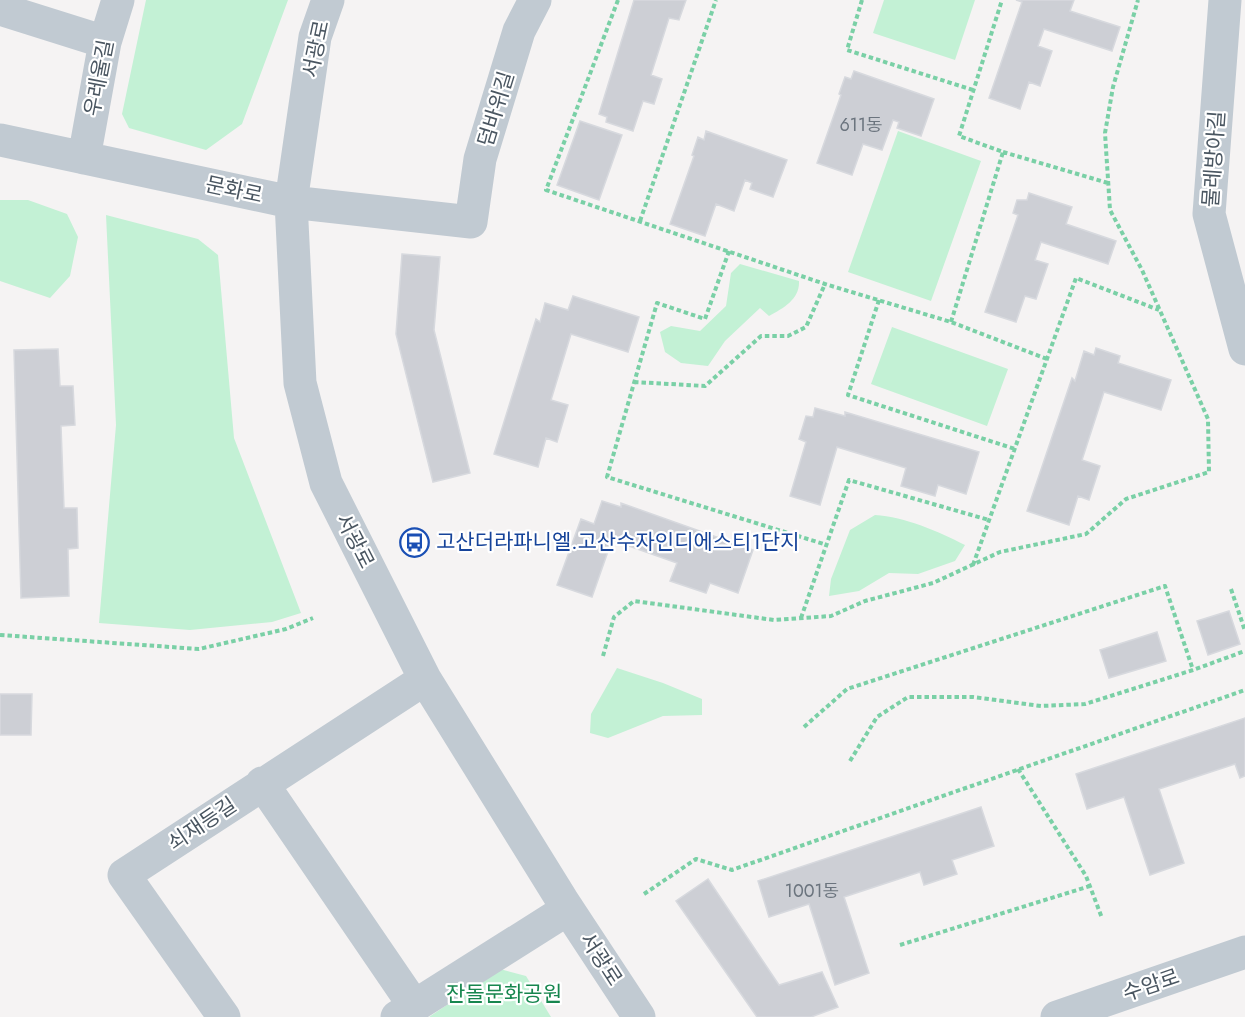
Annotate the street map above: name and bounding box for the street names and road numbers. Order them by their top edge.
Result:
street label: 서광로 [295,18,337,80]
street label: 우레울길 [77,37,121,119]
street label: 덤바위길 [470,68,522,150]
street label: 물레방아길 [1196,110,1232,208]
street label: 문화로 [203,169,265,211]
street label: 서광로 [328,508,382,574]
street label: 쇠재등길 [162,790,242,858]
street label: 서광로 [573,927,629,991]
street label: 수암로 [1119,961,1183,1009]

